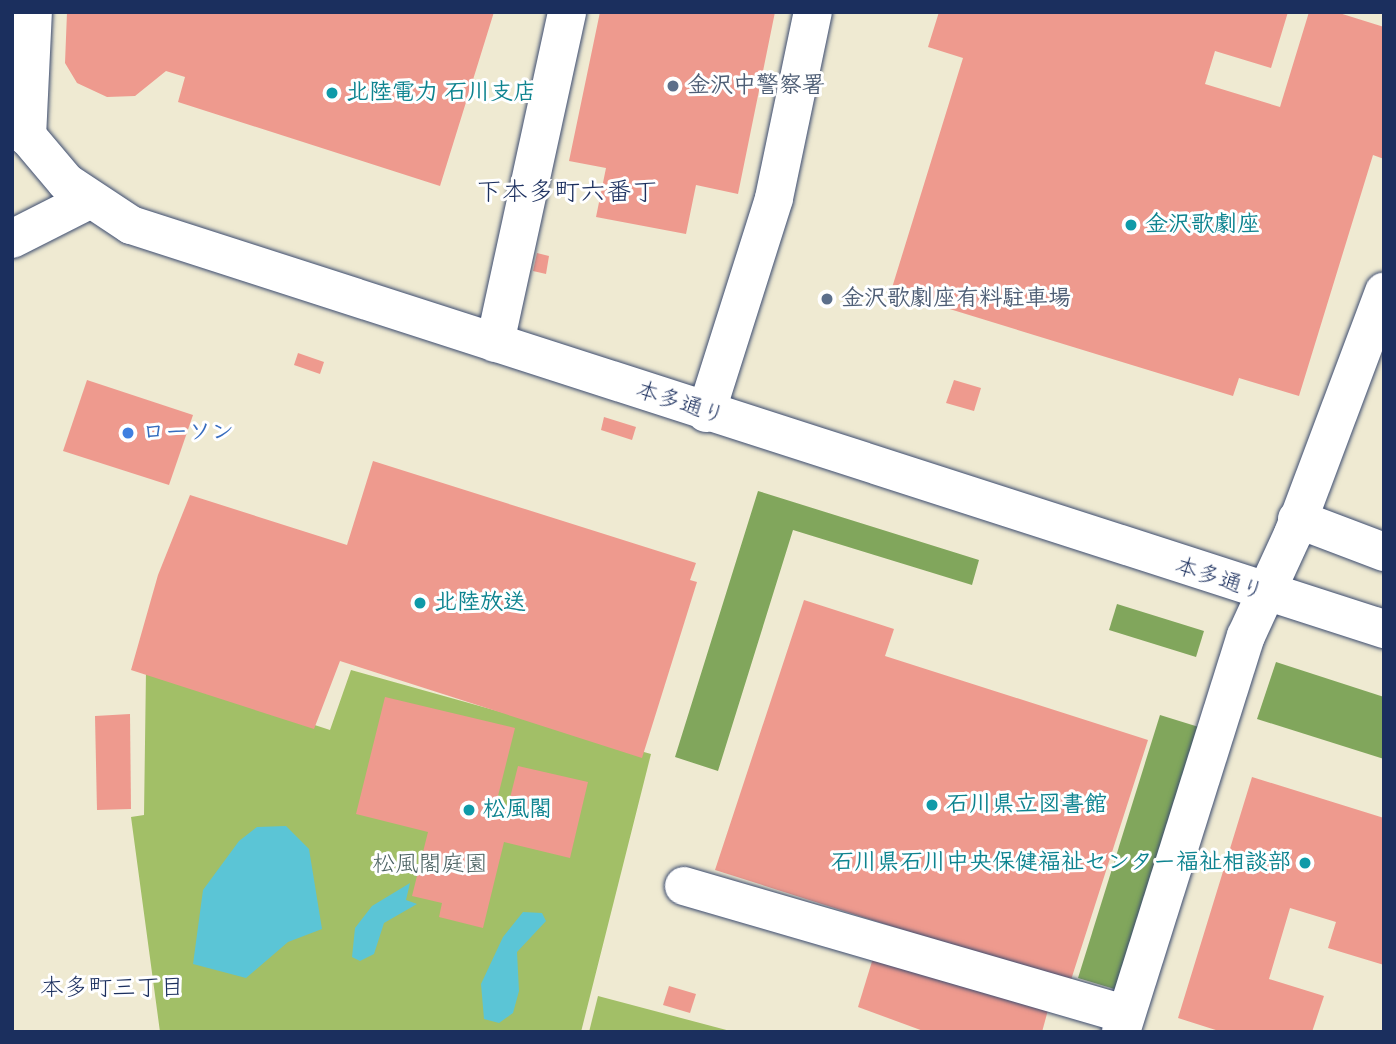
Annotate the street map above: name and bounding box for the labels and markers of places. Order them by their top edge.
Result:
place label: 金沢中警察署 [687,72,825,100]
marker: 金沢中警察署 [665,78,681,94]
place label: 北陸電力 石川支店 [346,79,536,107]
marker: 北陸電力 石川支店 [324,85,340,101]
place label: 金沢歌劇座 [1145,211,1260,239]
marker: 金沢歌劇座 [1123,217,1139,233]
place label: 金沢歌劇座有料駐車場 [841,285,1071,313]
marker: 金沢歌劇座有料駐車場 [819,291,835,307]
place label: ローソン [142,419,234,447]
marker: ローソン [120,425,136,441]
place label: 北陸放送 [434,589,526,617]
marker: 北陸放送 [412,595,428,611]
place label: 石川県立図書館 [946,791,1107,819]
place label: 松風閣 [483,796,552,824]
marker: 石川県立図書館 [924,797,940,813]
marker: 松風閣 [461,802,477,818]
place label: 石川県石川中央保健福祉センター福祉相談部 [831,849,1291,877]
marker: 石川県石川中央保健福祉センター福祉相談部 [1297,855,1313,871]

